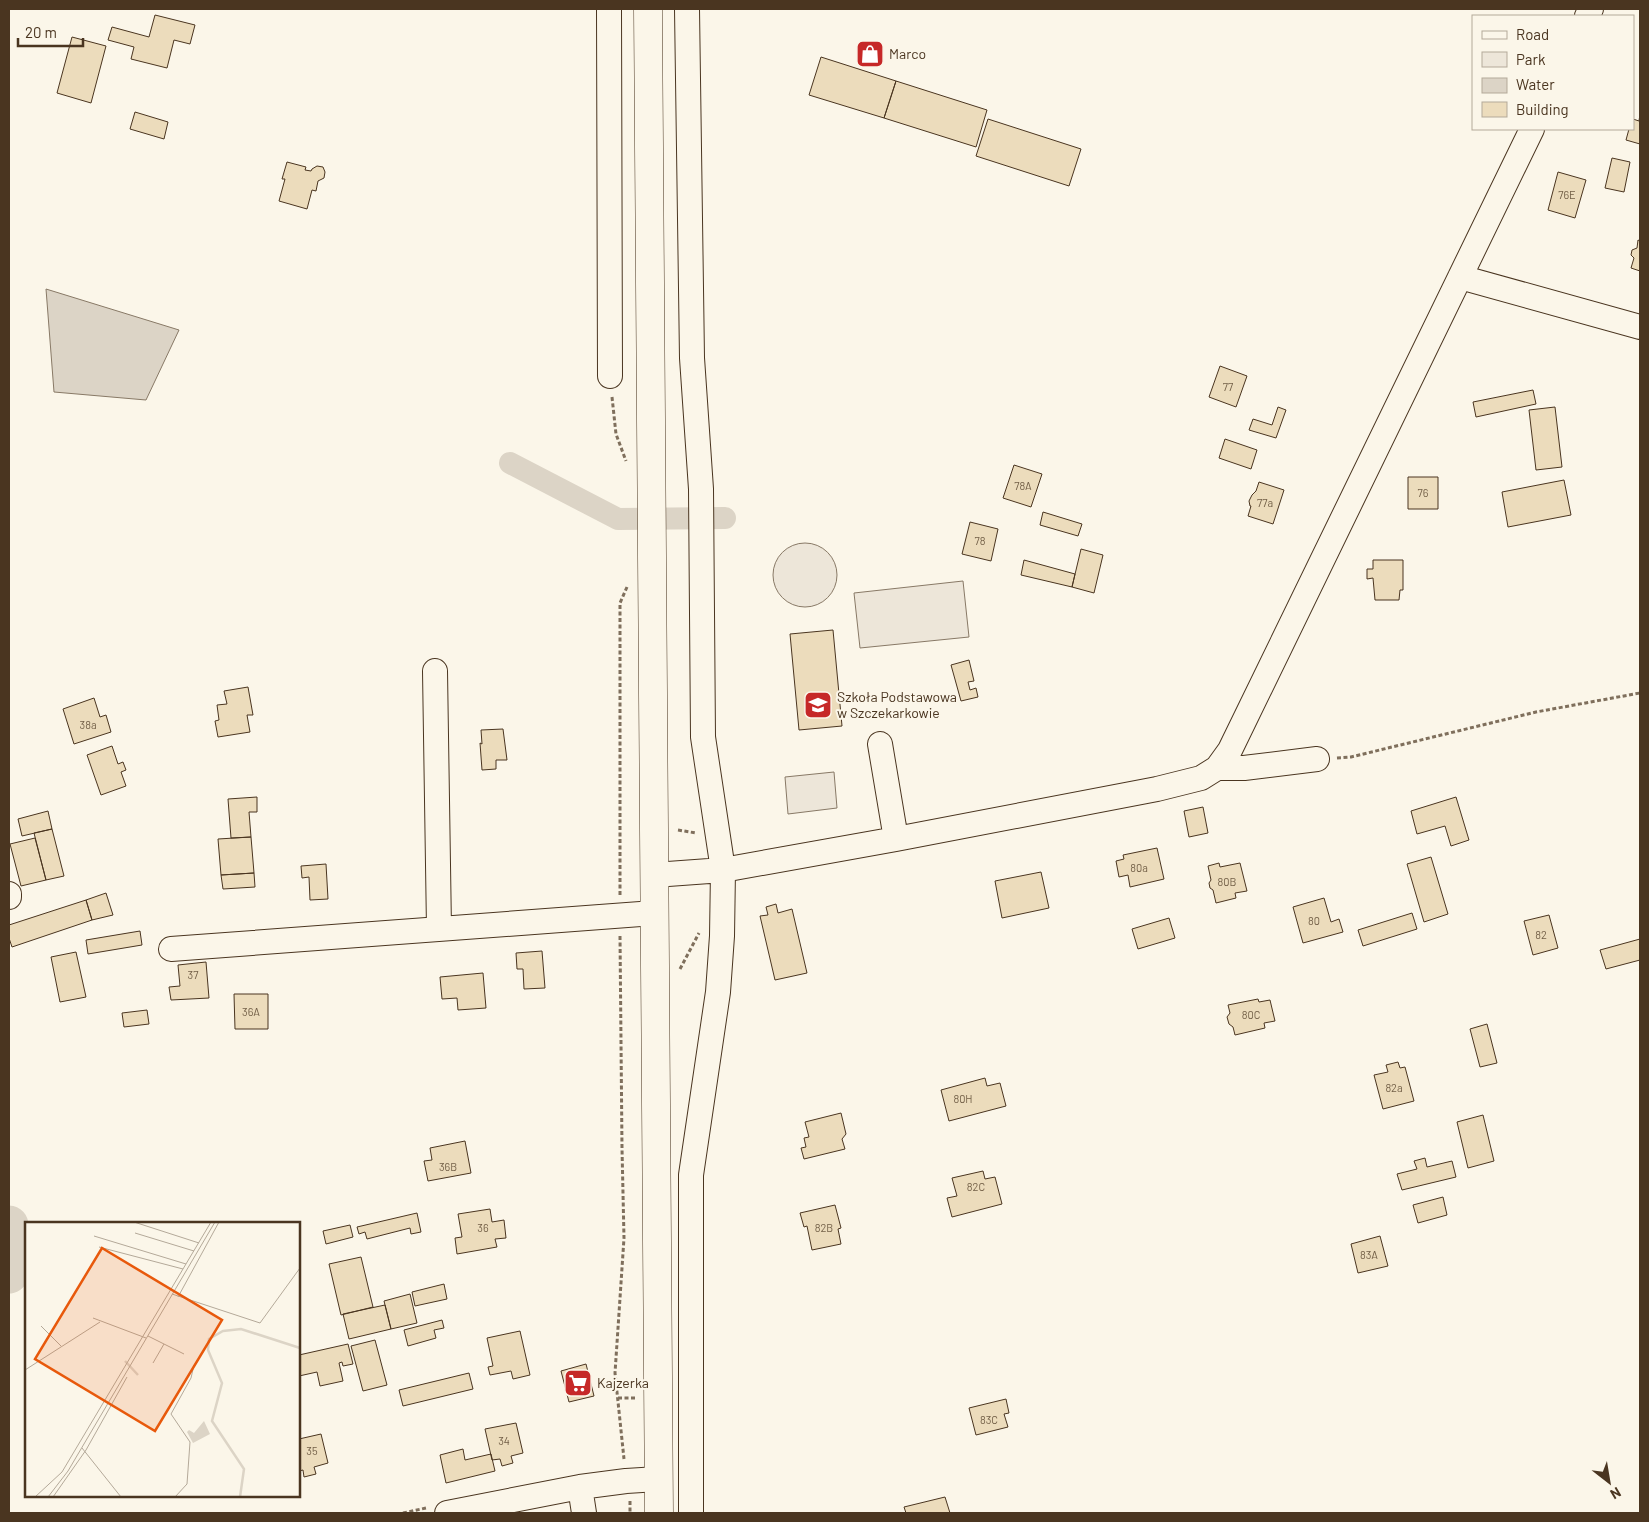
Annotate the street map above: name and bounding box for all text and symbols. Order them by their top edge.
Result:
scale bar [18,15,82,47]
legend [1472,15,1634,130]
text: 20 m [25,23,57,41]
text: Road [1516,25,1549,43]
shop icon: Marco [855,39,885,69]
place label: Marco [889,45,926,62]
text: Park [1516,50,1546,68]
text: Water [1516,75,1555,93]
text: Building [1516,100,1569,118]
house number: 76E [1558,188,1576,201]
house number: 77 [1223,380,1233,393]
house number: 78A [1014,479,1032,492]
house number: 76 [1418,486,1429,499]
house number: 77a [1257,496,1273,509]
house number: 78 [975,534,986,547]
place label: Szkoła Podstawowa w Szczekarkowie [837,688,957,721]
school or university icon: Szkoła Podstawowa w Szczekarkowie [803,690,833,720]
house number: 38a [79,718,97,731]
house number: 80a [1130,861,1148,874]
house number: 80B [1218,875,1237,888]
house number: 80 [1308,914,1320,927]
house number: 82 [1535,928,1547,941]
house number: 37 [188,968,198,981]
house number: 36A [242,1005,260,1018]
house number: 80C [1242,1008,1260,1021]
house number: 82a [1385,1081,1403,1094]
house number: 80H [953,1092,973,1105]
house number: 36B [439,1160,457,1173]
house number: 82C [967,1180,985,1193]
house number: 36 [477,1221,489,1234]
house number: 82B [815,1221,833,1234]
inset map [25,1222,300,1497]
house number: 83A [1360,1248,1378,1261]
supermarket icon: Kajzerka [563,1368,593,1398]
place label: Kajzerka [597,1374,649,1391]
house number: 83C [980,1413,998,1426]
house number: 34 [498,1434,510,1447]
house number: 35 [306,1444,318,1457]
north arrow [1584,1457,1634,1507]
text: N [1608,1484,1624,1503]

